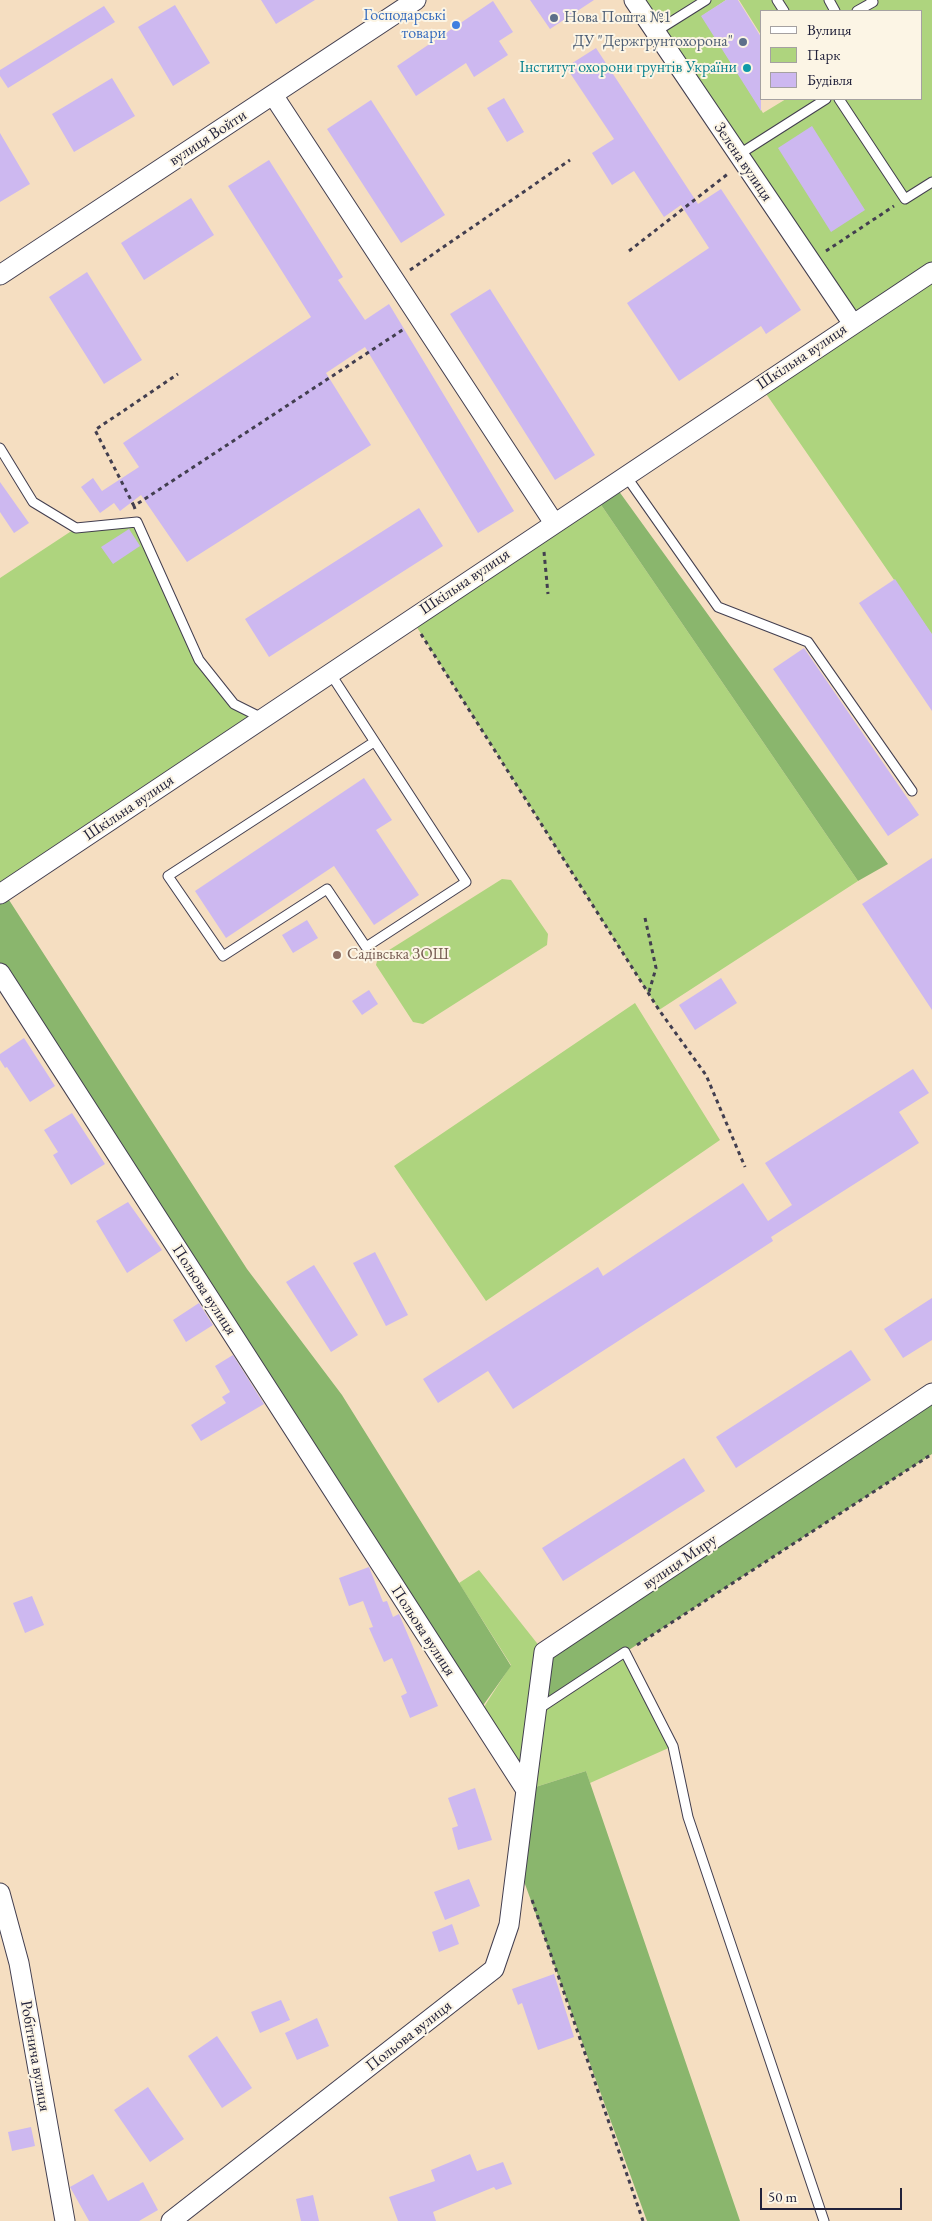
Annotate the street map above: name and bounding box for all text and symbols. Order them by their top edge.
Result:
place label: Господарські товари [363,6,446,44]
place label: Нова Пошта №1 [564,8,671,28]
legend [760,10,922,100]
marker: Нова Пошта №1 [548,12,560,24]
marker: Господарські товари [450,19,462,31]
text: Вулиця [807,20,852,39]
place label: ДУ "Держгрунтохорона" [573,32,733,52]
marker: ДУ "Держгрунтохорона" [737,36,749,48]
text: Парк [807,45,840,64]
place label: Інститут охорони грунтів України [520,58,737,78]
marker: Інститут охорони грунтів України [741,62,753,74]
text: Будівля [807,70,853,89]
street label: вулиця Войти [166,106,250,170]
street label: Зелена вулиця [710,119,776,205]
street label: Шкільна вулиця [753,320,851,394]
street label: Шкільна вулиця [416,545,514,619]
street label: Шкільна вулиця [80,771,178,845]
place label: Садівська ЗОШ [347,945,449,965]
marker: Садівська ЗОШ [331,949,343,961]
street label: Польова вулиця [168,1241,240,1339]
street label: вулиця Миру [639,1530,721,1594]
street label: Польова вулиця [387,1582,459,1680]
street label: Польова вулиця [362,1996,456,2076]
street label: Робітнича вулиця [16,1999,54,2113]
scale bar [762,2178,904,2210]
text: 50 m [768,2187,797,2206]

